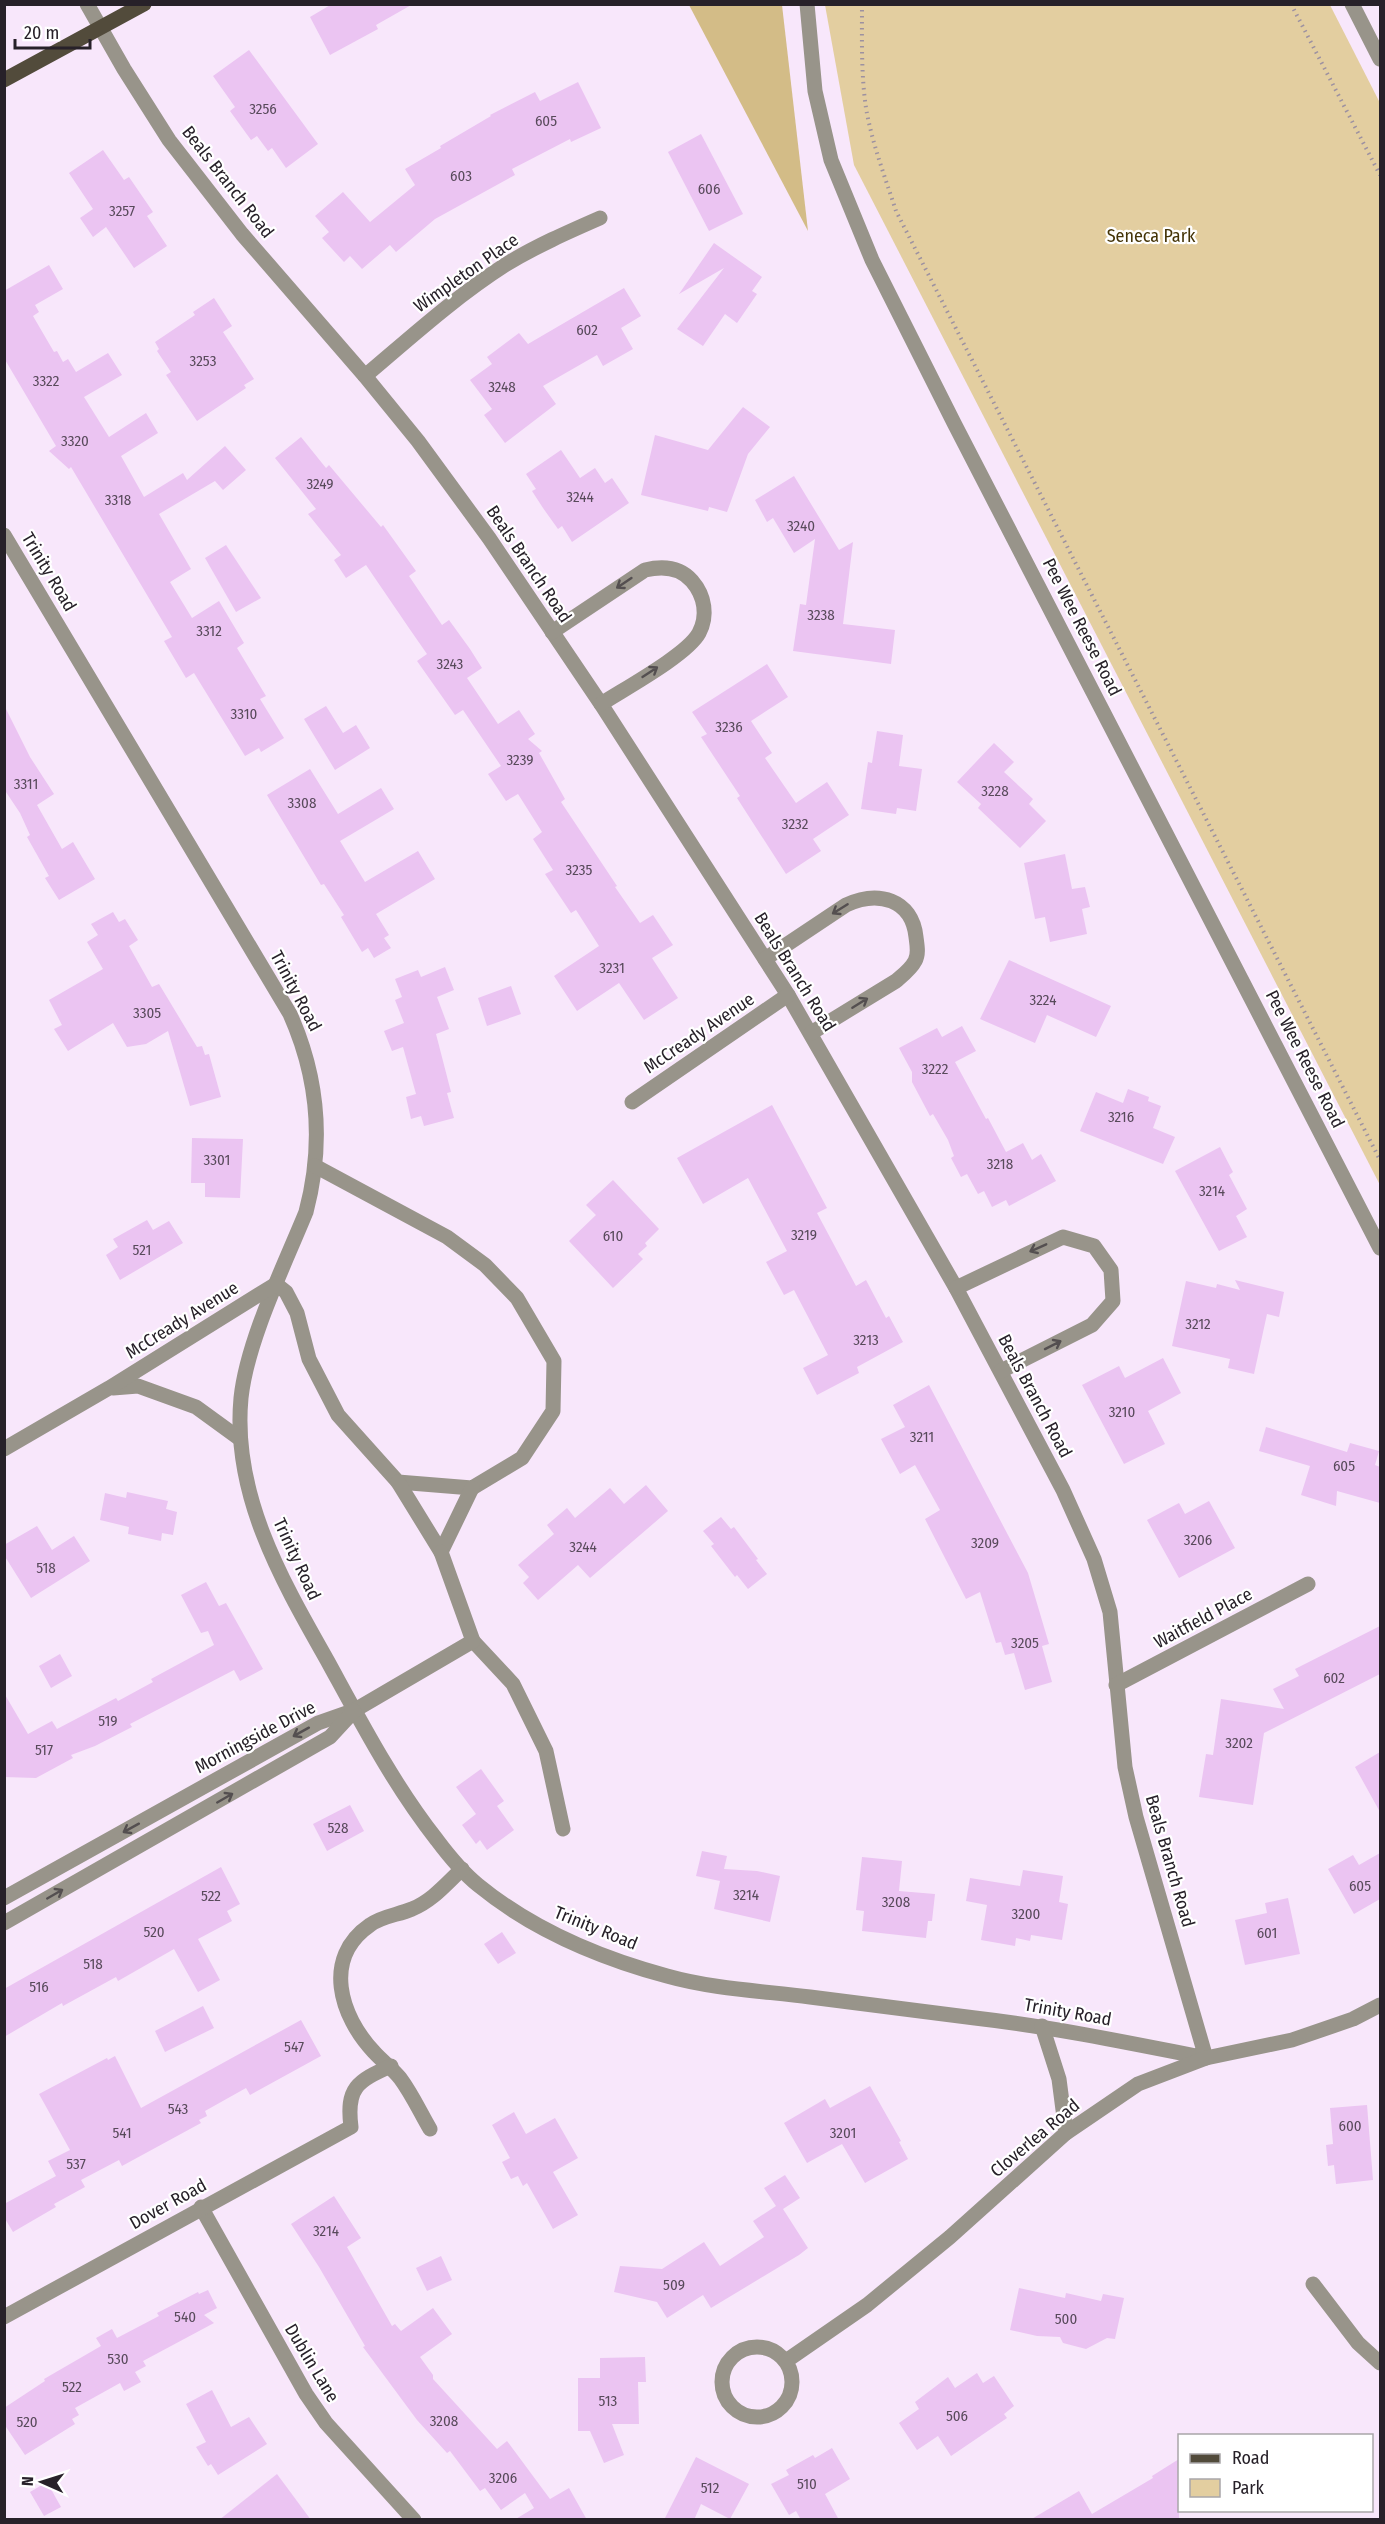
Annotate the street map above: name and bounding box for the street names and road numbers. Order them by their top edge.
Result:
street label: Beals Branch Road [177,121,279,243]
street label: Wimpleton Place [409,229,523,317]
street label: Beals Branch Road [482,501,576,627]
street label: Trinity Road [17,529,81,615]
street label: Pee Wee Reese Road [1038,554,1126,700]
street label: Beals Branch Road [750,908,840,1036]
street label: Trinity Road [266,947,326,1035]
street label: Pee Wee Reese Road [1261,986,1349,1132]
street label: McCready Avenue [639,988,759,1078]
street label: McCready Avenue [122,1277,242,1363]
street label: Beals Branch Road [993,1331,1077,1461]
street label: Trinity Road [268,1514,326,1604]
street label: Waitfield Place [1150,1583,1256,1653]
street label: Morningside Drive [191,1696,319,1778]
street label: Beals Branch Road [1141,1792,1199,1930]
street label: Trinity Road [551,1901,641,1955]
street label: Trinity Road [1023,1994,1113,2030]
street label: Cloverlea Road [986,2094,1084,2182]
street label: Dover Road [126,2174,210,2234]
street label: Dublin Lane [280,2320,344,2406]

